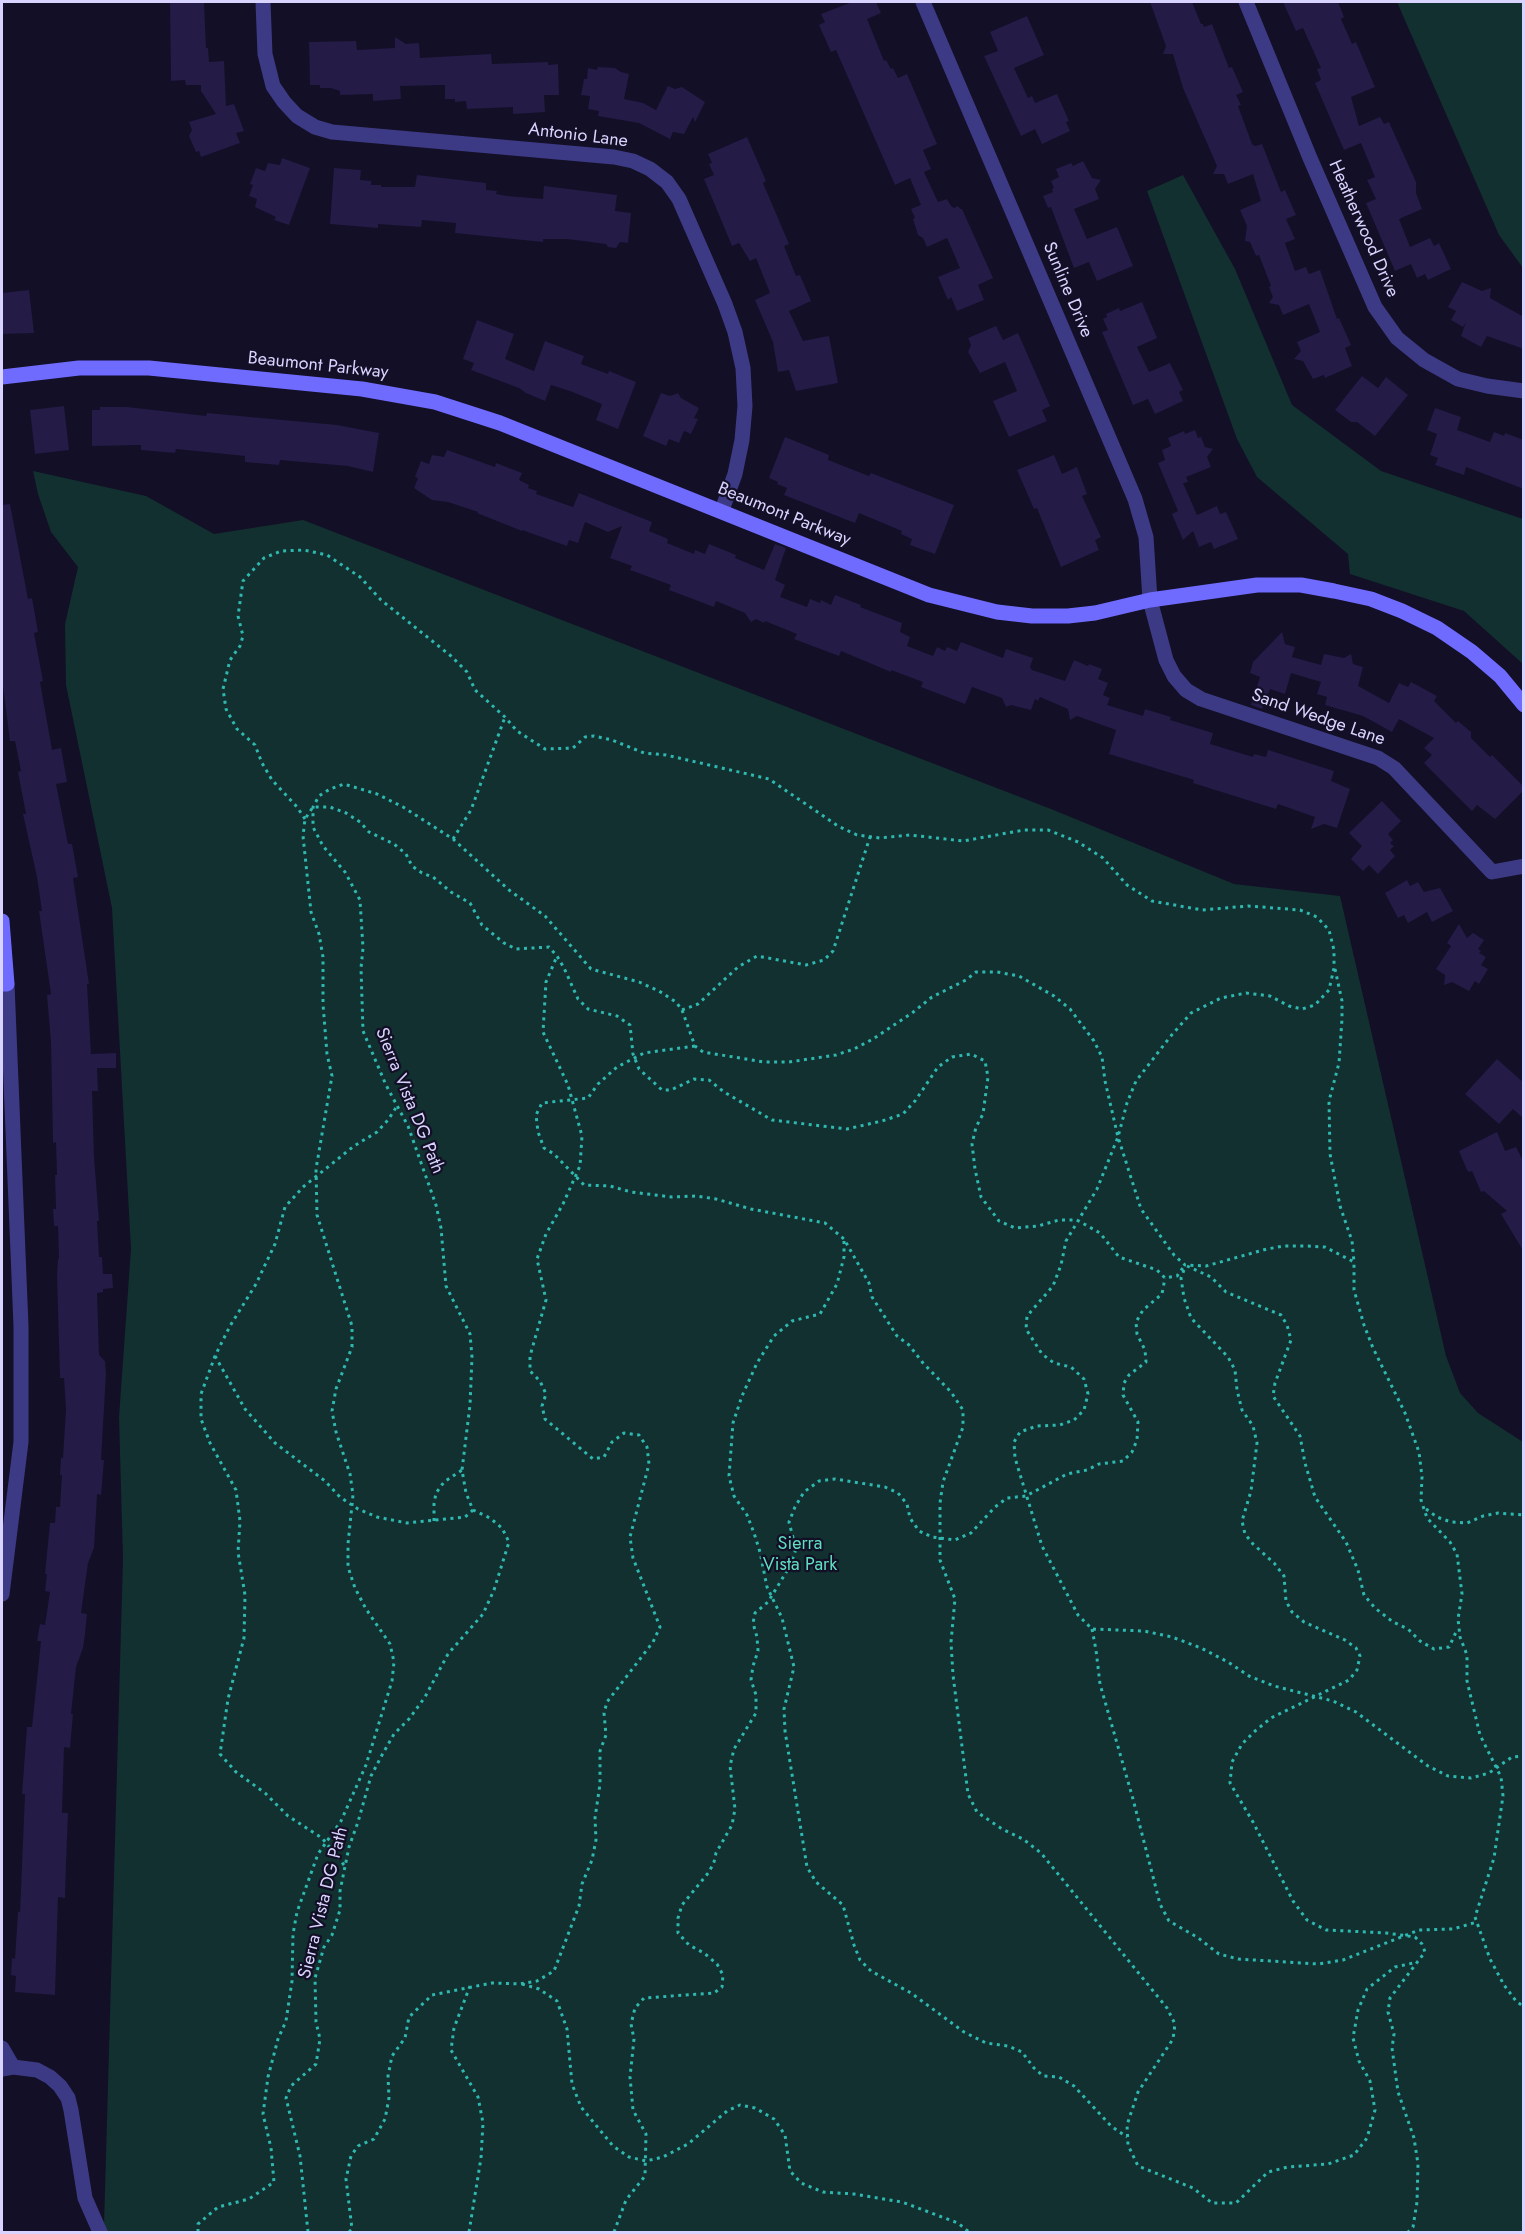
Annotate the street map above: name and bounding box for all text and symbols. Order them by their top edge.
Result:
street label: Antonio Lane [527,119,629,153]
street label: Heatherwood Drive [1323,157,1403,301]
street label: Sunline Drive [1037,239,1097,341]
street label: Beaumont Parkway [246,348,390,384]
street label: Beaumont Parkway [714,478,854,552]
street label: Sand Wedge Lane [1248,685,1388,751]
street label: Sierra Vista DG Path [370,1025,448,1177]
park label: Sierra Vista Park [763,1534,837,1576]
street label: Sierra Vista DG Path [295,1825,353,1981]

